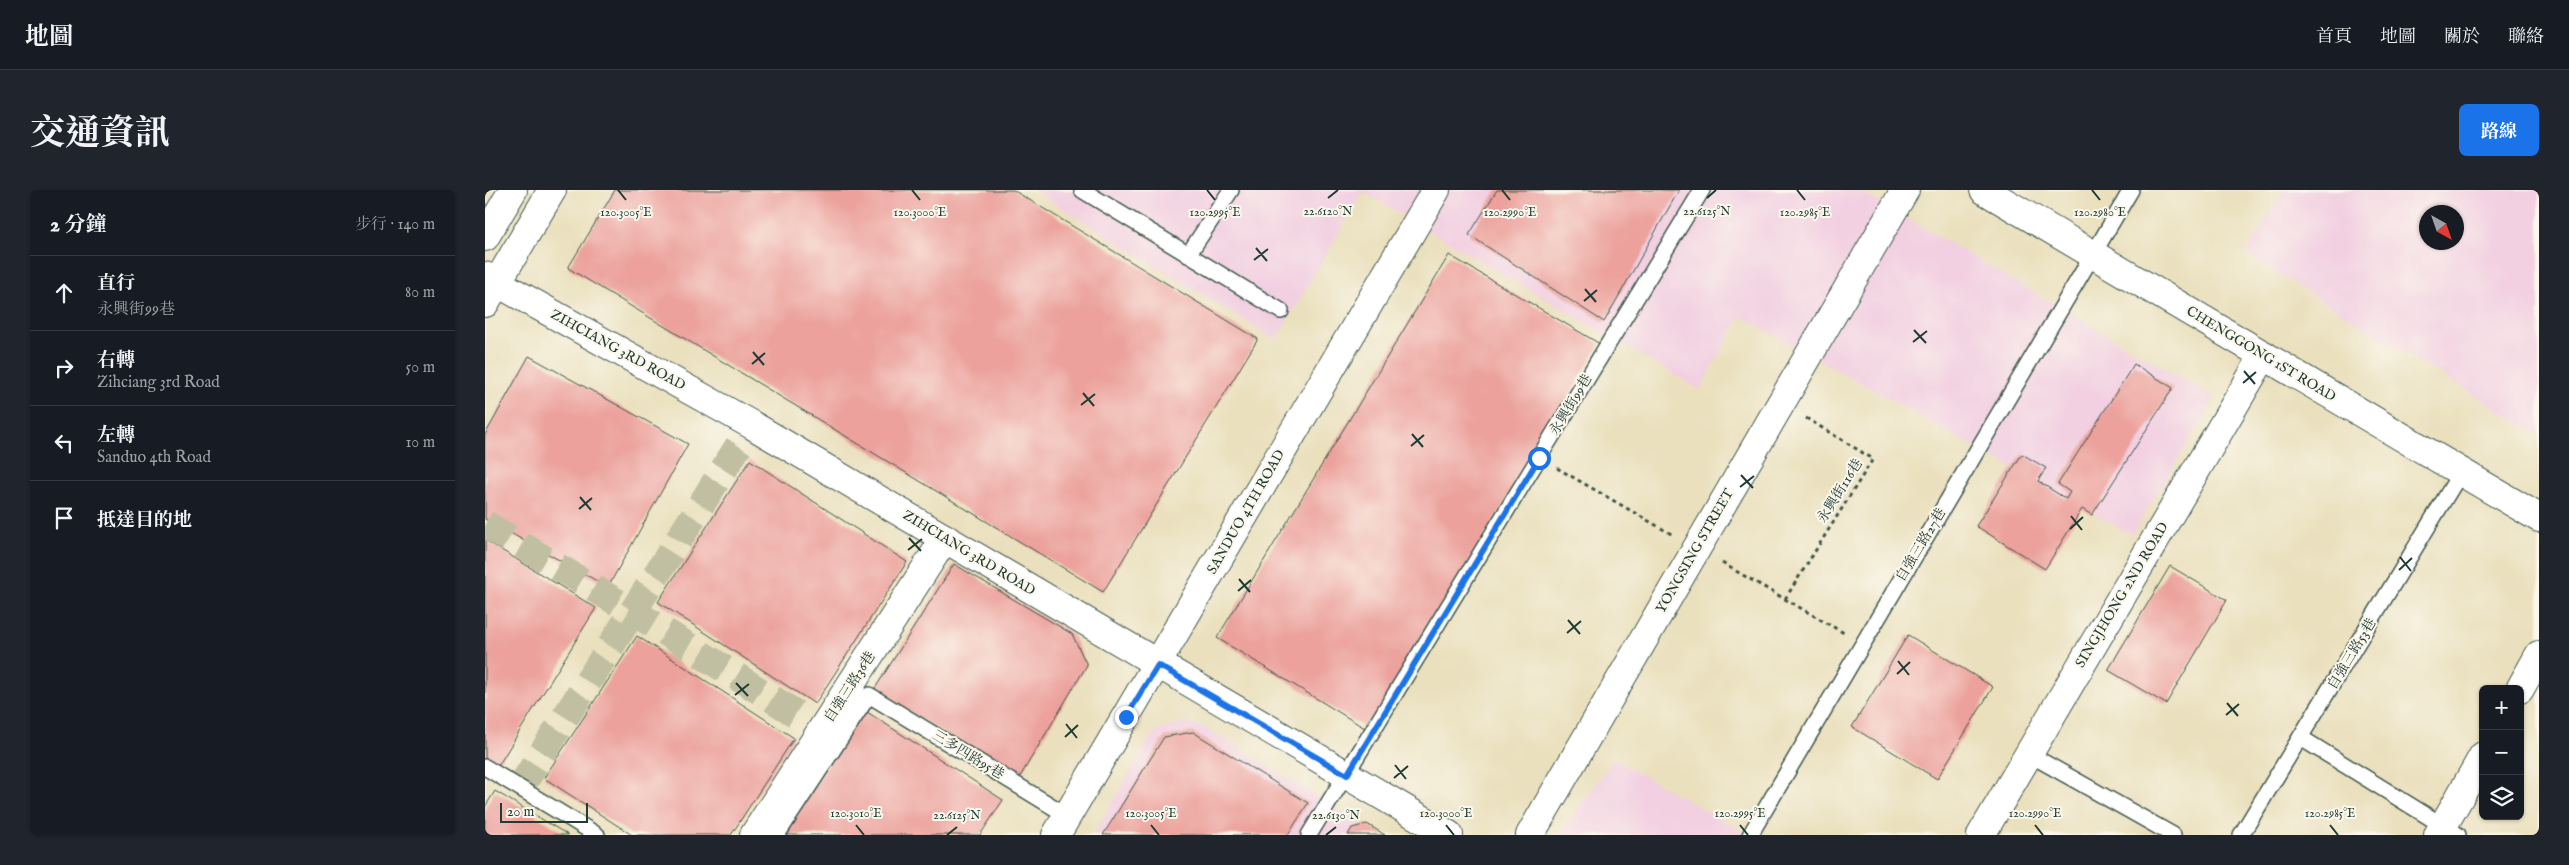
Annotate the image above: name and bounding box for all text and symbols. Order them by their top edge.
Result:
text: 地圖 [25,22,73,53]
text: 首頁 [2316,26,2352,49]
text: 地圖 [2380,26,2416,49]
text: 關於 [2444,26,2480,49]
text: 聯絡 [2508,26,2544,49]
button: 路線 [2459,104,2539,156]
text: 交通資訊 [30,112,170,157]
text: 22.6120°N [1303,204,1353,219]
text: 22.6125°N [1683,204,1731,219]
text: 120.3005°E [600,205,652,220]
text: 120.3000°E [894,205,946,220]
text: 120.2995°E [1189,205,1241,220]
text: 120.2990°E [1484,205,1536,220]
text: 120.2985°E [1780,205,1830,220]
text: 120.2980°E [2074,205,2126,220]
north arrow [2419,205,2464,250]
text: 2 分鐘 [50,212,106,239]
text: 步行 · 140 m [355,215,435,235]
text: 直行 [97,272,135,296]
icon: ahead [50,279,78,307]
text: 80 m [405,283,435,303]
text: 永興街99巷 [97,300,175,320]
street label: CHENGGONG 1ST ROAD [2183,302,2339,406]
street label: ZIHCIANG 3RD ROAD [547,305,689,395]
text: 右轉 [97,349,135,373]
icon: right [50,354,78,382]
text: 50 m [406,358,435,378]
street label: 永興街99巷 [1546,371,1596,439]
text: Zihciang 3rd Road [97,373,220,393]
text: 左轉 [97,424,135,448]
icon: left [50,429,78,457]
text: 10 m [405,433,435,453]
street label: SANDUO 4TH ROAD [1203,447,1289,577]
route start [1528,447,1551,470]
text: Sanduo 4th Road [97,448,211,468]
street label: 永興街116巷 [1813,456,1867,526]
street label: YONGSING STREET [1652,485,1738,616]
icon: arrive [50,504,78,532]
street label: 自強三路27巷 [1892,505,1950,585]
street label: ZIHCIANG 3RD ROAD [899,506,1039,600]
text: 抵達目的地 [97,509,192,533]
street label: SINGJHONG 2ND ROAD [2071,519,2173,671]
street label: 自強三路53巷 [2324,615,2380,693]
street label: 自強三路36巷 [820,648,880,726]
map controls [2479,685,2524,820]
button: + [2479,685,2524,730]
route end [1115,706,1138,729]
street label: 三多四路95巷 [929,726,1007,784]
button: − [2479,730,2524,775]
button: layers [2479,775,2524,820]
scale bar [500,800,587,823]
text: 20 m [507,803,534,821]
text: 120.3010°E [830,806,882,821]
text: 120.3005°E [1125,806,1177,821]
text: 120.3000°E [1420,806,1472,821]
text: 120.2995°E [1714,806,1766,821]
text: 120.2990°E [2009,806,2061,821]
text: 120.2985°E [2305,806,2355,821]
text: 22.6125°N [933,808,981,823]
text: 22.6130°N [1312,808,1361,823]

